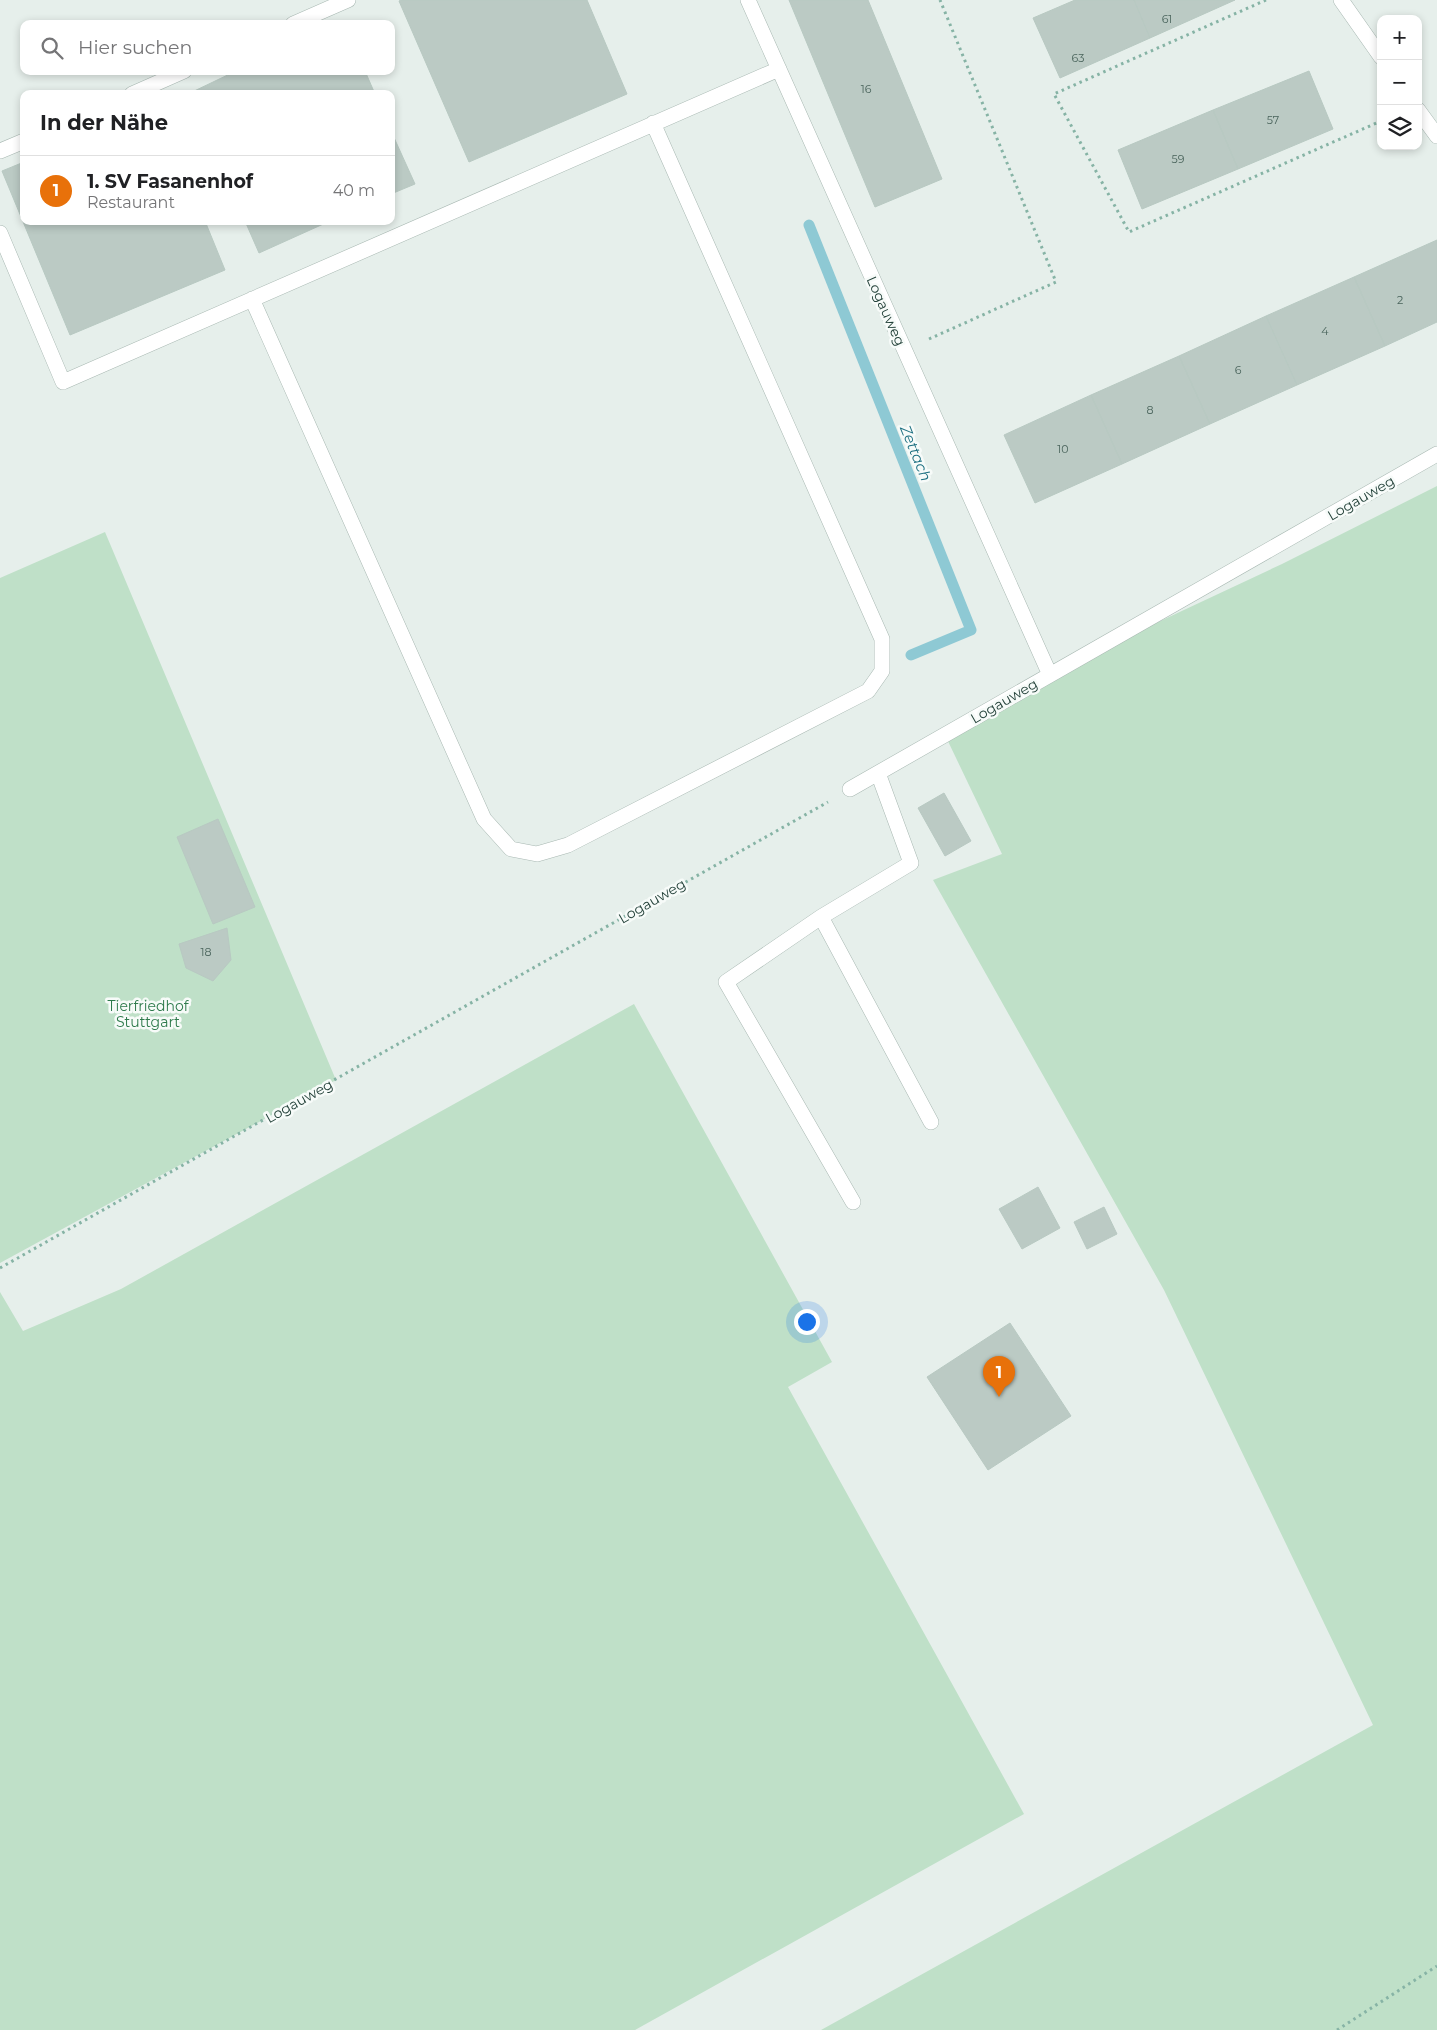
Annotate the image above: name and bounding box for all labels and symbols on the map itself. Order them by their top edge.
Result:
house number: 61 [1162,12,1172,26]
house number: 63 [1072,51,1084,65]
house number: 16 [861,82,872,96]
house number: 57 [1267,113,1279,127]
house number: 59 [1172,152,1185,166]
street label: Logauweg [863,273,909,349]
house number: 2 [1397,293,1403,307]
house number: 4 [1321,324,1329,338]
house number: 6 [1235,363,1242,377]
house number: 8 [1146,403,1154,417]
water label: Zettach [896,421,936,484]
house number: 10 [1057,442,1069,456]
street label: Logauweg [1324,472,1398,524]
street label: Logauweg [967,675,1041,727]
street label: Logauweg [615,875,689,927]
house number: 18 [201,945,212,959]
park label: Tierfriedhof Stuttgart [108,997,190,1031]
street label: Logauweg [262,1075,336,1127]
your location [794,1309,820,1335]
pin: 1 [983,1356,1015,1397]

